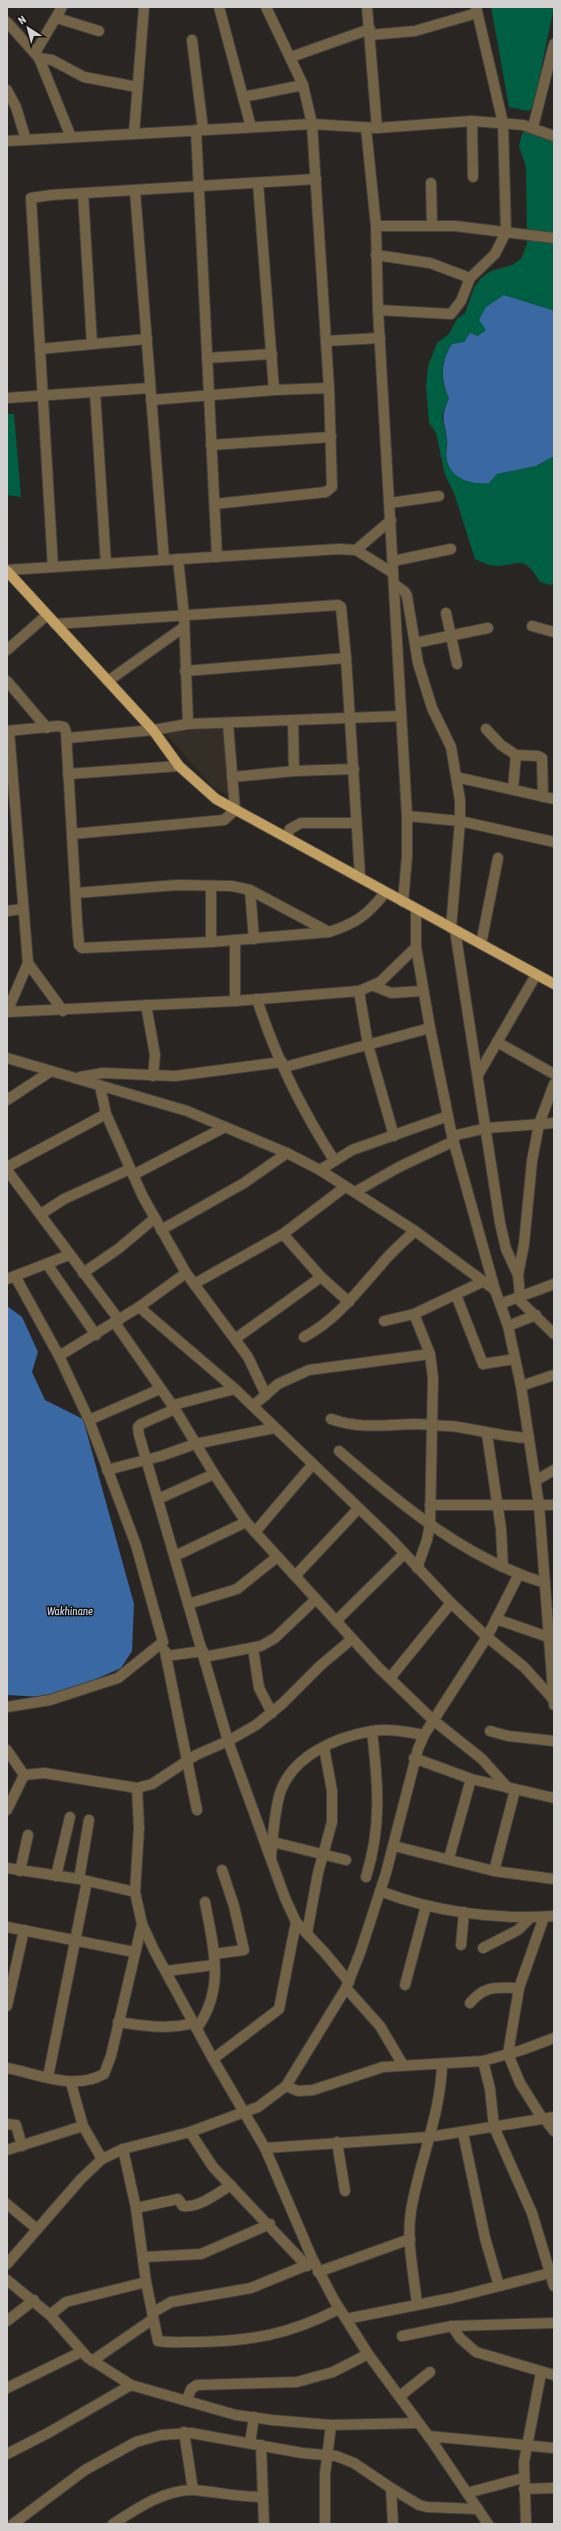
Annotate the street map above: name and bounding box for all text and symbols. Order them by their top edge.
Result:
north arrow [8,8,48,48]
text: N [16,13,28,27]
water label: Wakhinane [47,1605,93,1617]

